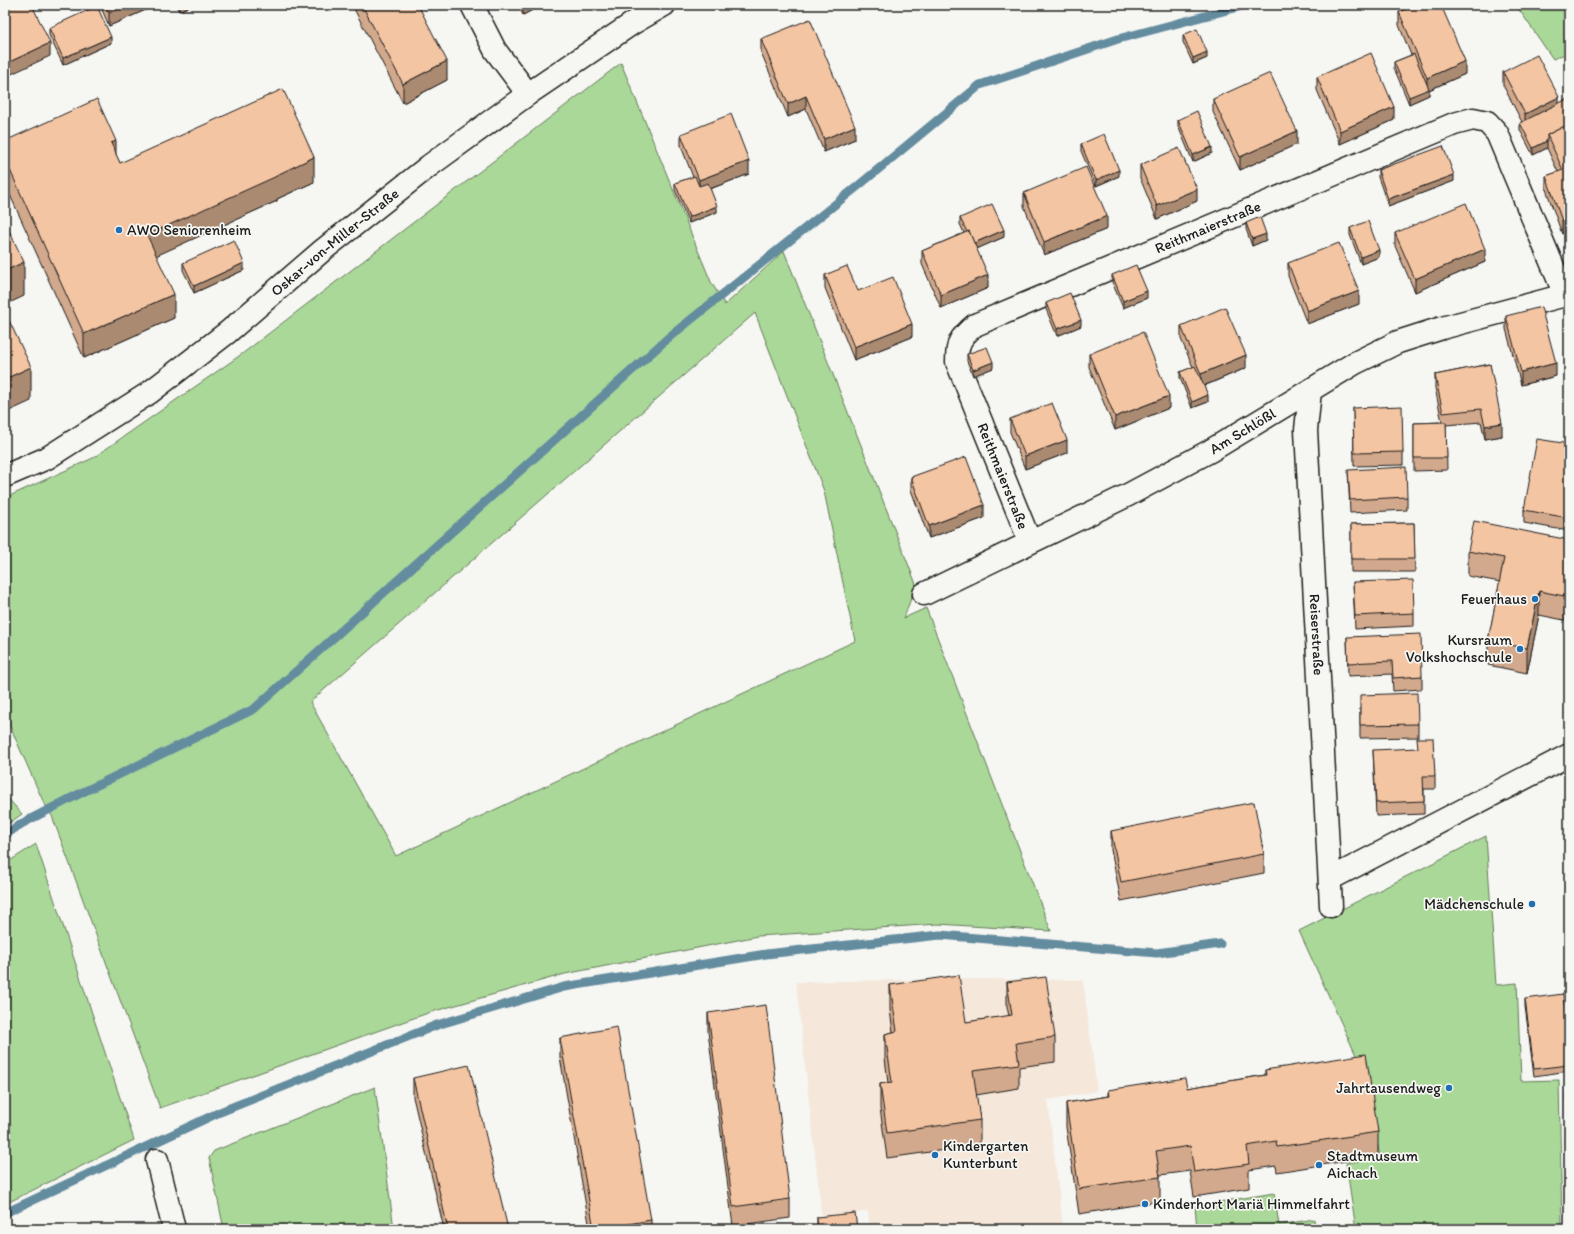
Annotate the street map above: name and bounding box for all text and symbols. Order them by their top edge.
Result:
street label: Oskar-von-Miller-Straße [267,184,402,300]
street label: Reithmaierstraße [1152,197,1263,257]
place label: AWO Seniorenheim [127,221,251,239]
marker: AWO Seniorenheim [114,225,124,235]
street label: Am Schlößl [1206,404,1280,458]
street label: Reithmaierstraße [973,420,1033,532]
place label: Feuerhaus [1461,590,1527,608]
street label: Reiserstraße [1306,593,1328,676]
marker: Feuerhaus [1530,594,1540,604]
place label: Kursraum Volkshochschule [1406,631,1512,666]
marker: Kursraum Volkshochschule [1515,644,1525,654]
place label: Mädchenschule [1424,895,1524,913]
marker: Mädchenschule [1527,899,1537,909]
place label: Jahrtausendweg [1336,1079,1441,1097]
marker: Jahrtausendweg [1444,1083,1454,1093]
place label: Kindergarten Kunterbunt [943,1137,1029,1172]
place label: Stadtmuseum Aichach [1327,1147,1419,1182]
marker: Kindergarten Kunterbunt [930,1150,940,1160]
marker: Stadtmuseum Aichach [1314,1160,1324,1170]
place label: Kinderhort Mariä Himmelfahrt [1153,1195,1350,1213]
marker: Kinderhort Mariä Himmelfahrt [1140,1199,1150,1209]

